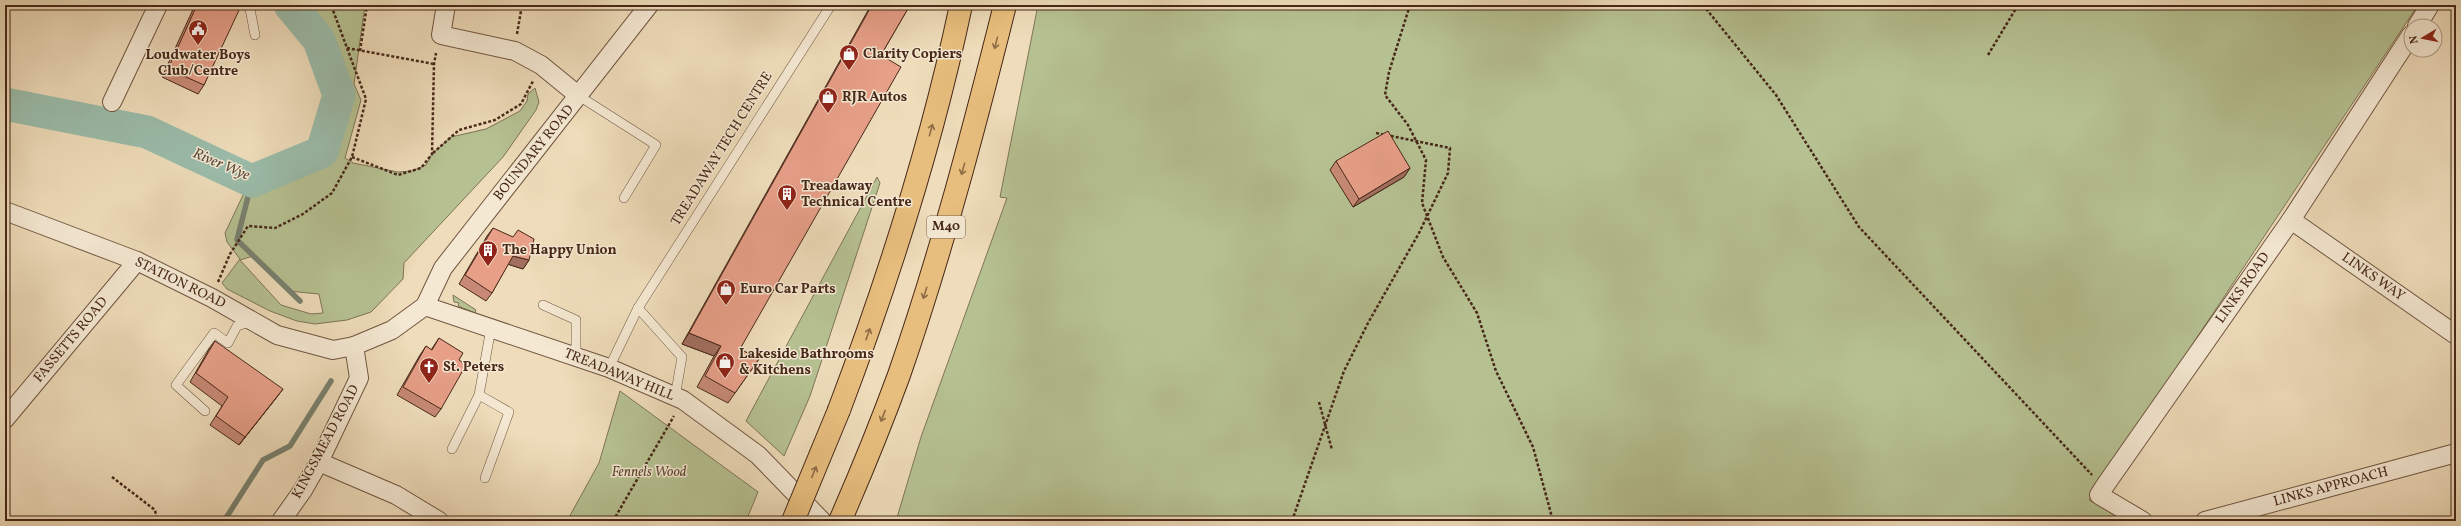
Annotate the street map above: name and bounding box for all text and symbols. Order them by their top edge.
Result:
public building icon: Loudwater Boys Club/Centre [187,18,209,46]
north arrow [2403,18,2443,58]
text: N [2407,34,2423,45]
one-way arrow [991,36,999,49]
shop icon: Clarity Copiers [838,43,860,71]
place label: Clarity Copiers [863,45,962,64]
place label: Loudwater Boys Club/Centre [145,46,251,81]
street label: TREADAWAY TECH CENTRE [667,68,777,230]
shop icon: RJR Autos [817,86,839,114]
place label: RJR Autos [842,88,907,107]
street label: BOUNDARY ROAD [489,101,579,205]
one-way arrow [928,124,935,137]
water label: River Wye [189,144,253,187]
one-way arrow [959,162,966,175]
place label: Treadaway Technical Centre [801,177,912,212]
building icon: Treadaway Technical Centre [776,183,798,211]
road number: M40 [927,216,965,238]
building icon: The Happy Union [477,239,499,267]
place label: The Happy Union [502,241,617,260]
street label: LINKS WAY [2338,248,2408,306]
street label: LINKS ROAD [2211,249,2275,327]
street label: STATION ROAD [131,253,229,313]
shop icon: Euro Car Parts [715,278,737,306]
place label: Euro Car Parts [740,280,836,299]
one-way arrow [921,286,928,299]
street label: FASSETTS ROAD [30,293,112,387]
one-way arrow [864,329,872,341]
street label: TREADAWAY HILL [561,344,677,406]
place label: Lakeside Bathrooms & Kitchens [739,345,874,380]
shop icon: Lakeside Bathrooms & Kitchens [714,351,736,379]
church icon: St. Peters [418,356,440,384]
place label: St. Peters [443,358,504,377]
street label: KINGSMEAD ROAD [288,382,364,502]
one-way arrow [879,410,887,422]
park label: Fennels Wood [611,463,687,482]
street label: LINKS APPROACH [2271,463,2391,511]
one-way arrow [810,467,818,479]

